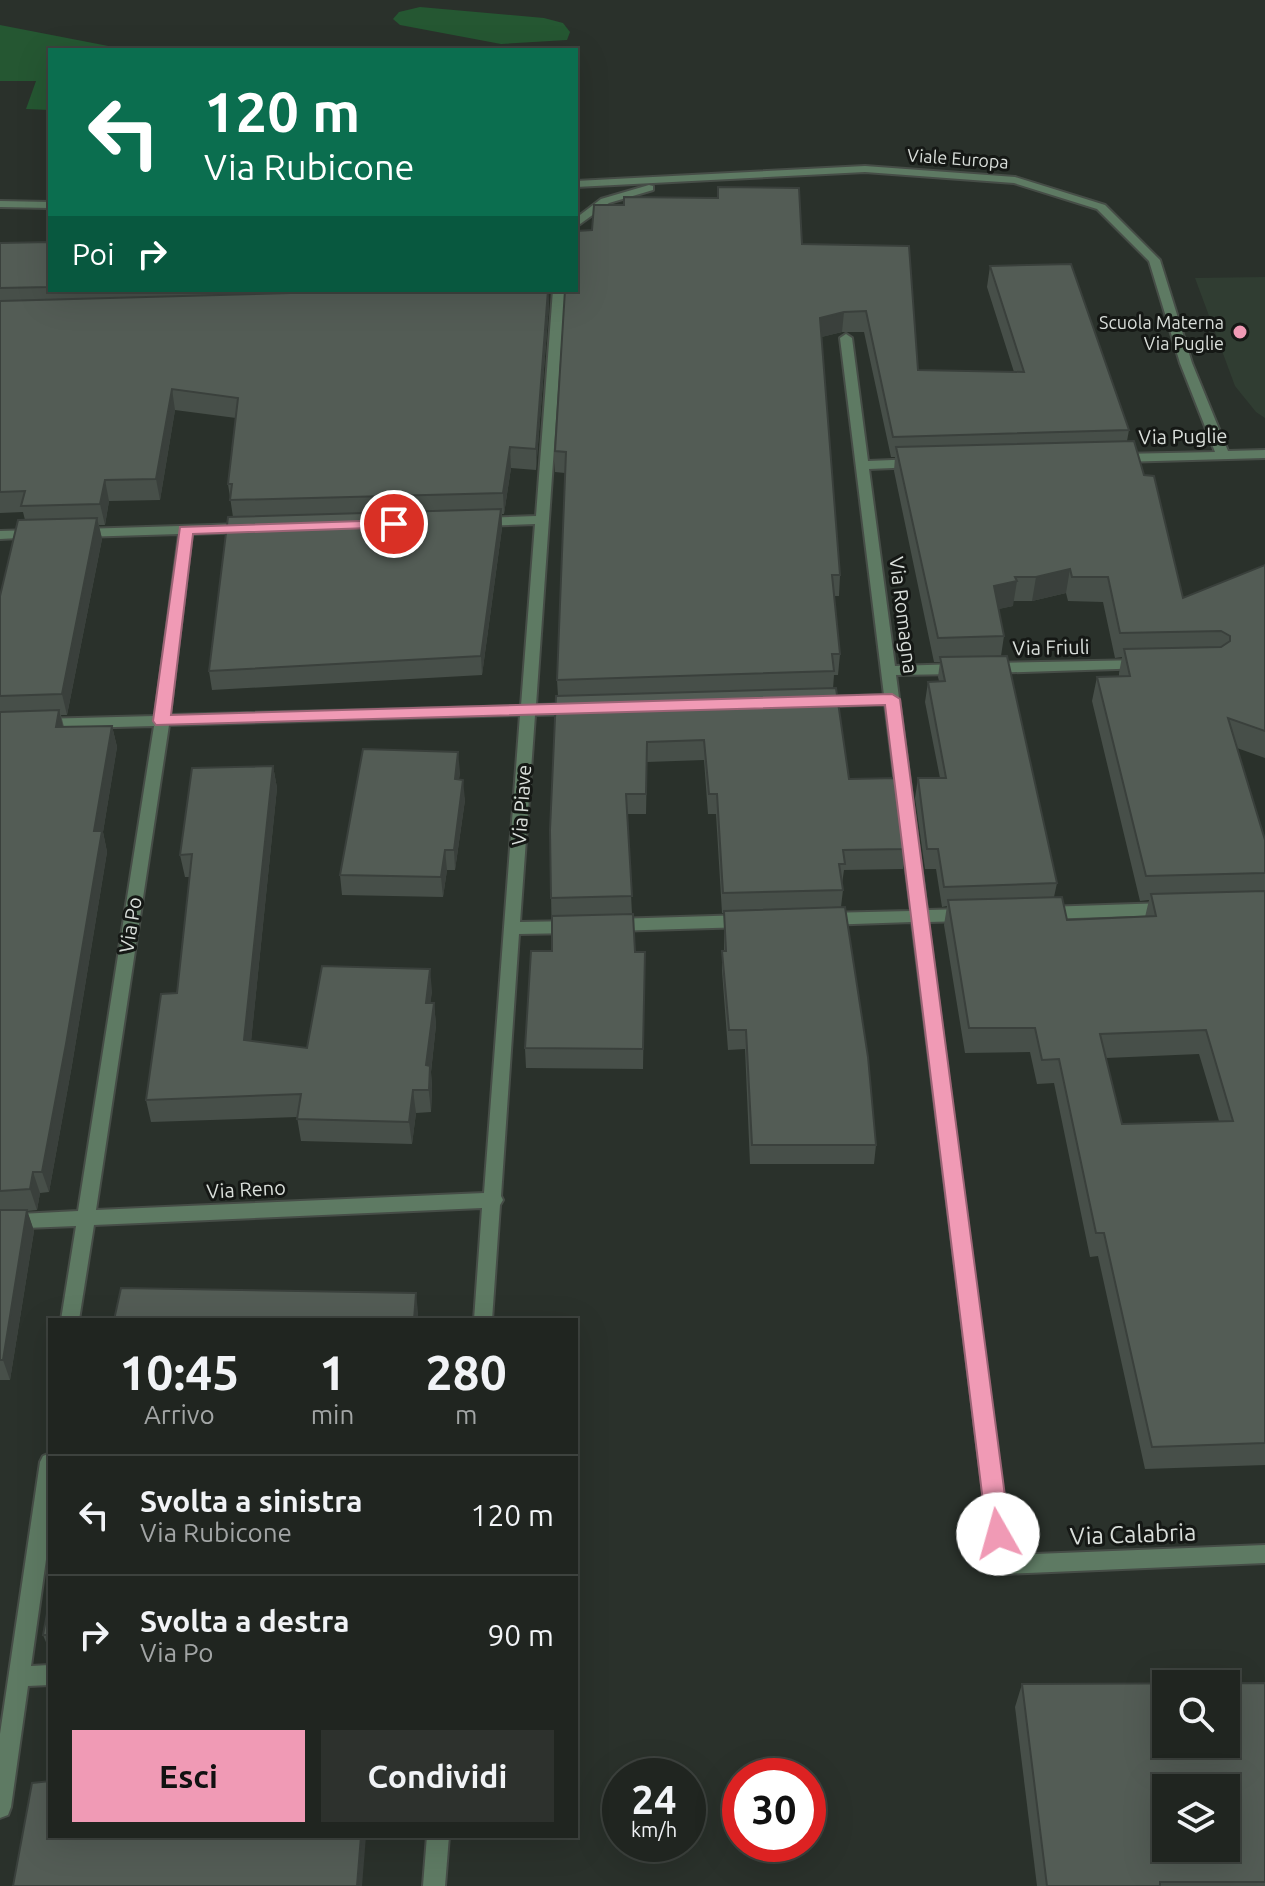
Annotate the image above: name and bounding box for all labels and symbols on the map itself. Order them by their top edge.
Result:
street label: Viale Europa [907,144,1009,172]
place label: Scuola Materna Via Puglie [1099,312,1224,353]
marker: Scuola Materna Via Puglie [1231,323,1249,341]
street label: Via Puglie [1138,424,1228,448]
pin [360,490,428,558]
street label: Via Romagna [885,555,923,675]
street label: Via Friuli [1012,635,1090,659]
street label: Via Piave [507,764,535,846]
street label: Via Po [114,895,146,955]
street label: Via Reno [206,1175,286,1203]
position arrow [956,1492,1040,1576]
street label: Via Calabria [1069,1518,1197,1550]
speed limit sign: 30 [722,1758,826,1862]

